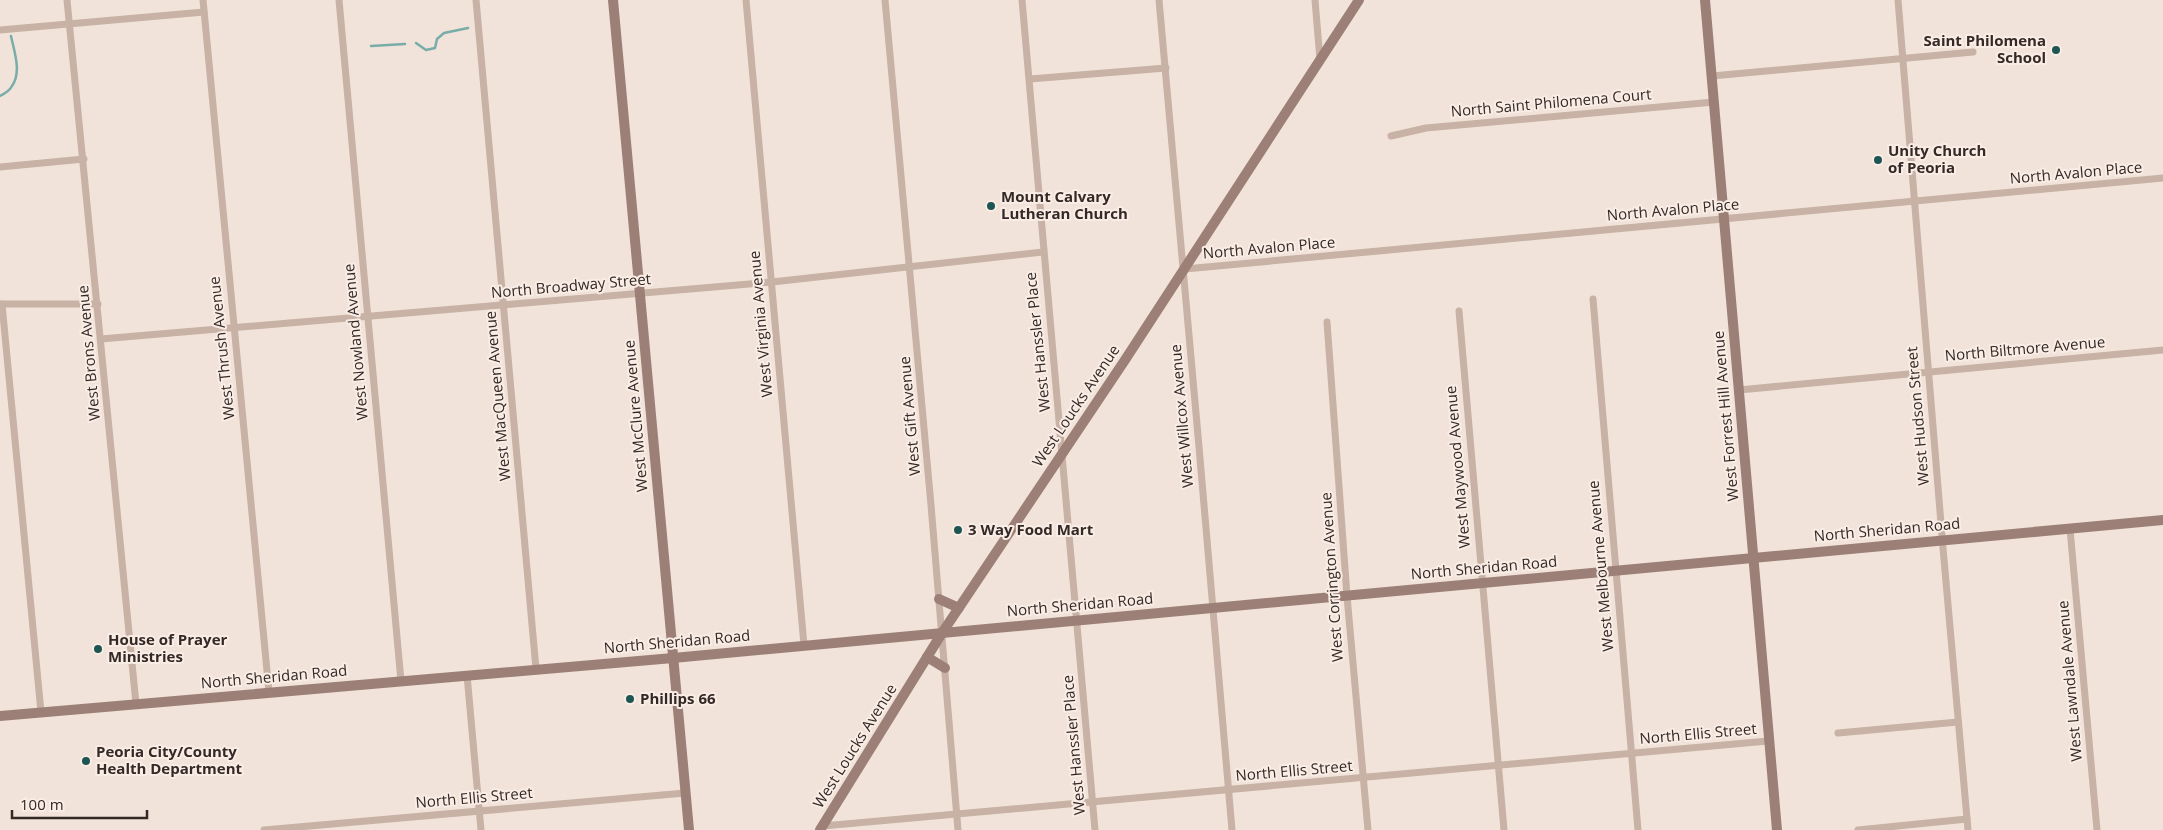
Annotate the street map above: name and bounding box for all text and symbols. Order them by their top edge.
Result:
place label: Saint Philomena School [1924,30,2046,67]
marker: Saint Philomena School [2050,44,2062,56]
street label: North Saint Philomena Court [1450,83,1652,121]
place label: Unity Church of Peoria [1888,140,1986,177]
marker: Unity Church of Peoria [1872,154,1884,166]
street label: North Avalon Place [2009,156,2143,188]
place label: Mount Calvary Lutheran Church [1001,186,1128,223]
street label: North Avalon Place [1606,193,1740,225]
marker: Mount Calvary Lutheran Church [985,200,997,212]
street label: North Avalon Place [1202,231,1336,263]
street label: West Virginia Avenue [744,250,776,398]
street label: West Nowland Avenue [338,263,372,421]
street label: North Broadway Street [490,268,652,302]
street label: West Hanssler Place [1020,271,1054,413]
street label: West Thrush Avenue [204,275,238,421]
street label: West Brons Avenue [72,284,104,422]
street label: West MacQueen Avenue [480,310,514,482]
street label: West Forrest Hill Avenue [1708,330,1742,502]
street label: North Biltmore Avenue [1944,331,2106,365]
street label: West McClure Avenue [618,339,652,493]
street label: West Loucks Avenue [1027,341,1123,470]
street label: West Willcox Avenue [1165,343,1197,489]
street label: West Hudson Street [1901,346,1933,486]
street label: West Gift Avenue [894,356,924,477]
street label: West Maywood Avenue [1440,385,1474,549]
street label: West Melbourne Avenue [1583,480,1617,652]
street label: West Corrington Avenue [1315,491,1347,663]
street label: North Sheridan Road [1813,513,1961,545]
place label: 3 Way Food Mart [968,519,1094,539]
marker: 3 Way Food Mart [952,524,964,536]
street label: North Sheridan Road [1410,551,1558,583]
street label: North Sheridan Road [1006,588,1154,620]
street label: West Lawndale Avenue [2052,600,2086,762]
street label: North Sheridan Road [603,625,751,657]
place label: House of Prayer Ministries [108,629,228,666]
marker: House of Prayer Ministries [92,643,104,655]
street label: North Sheridan Road [200,660,348,692]
street label: West Hanssler Place [1057,674,1089,816]
street label: West Loucks Avenue [808,680,901,811]
place label: Phillips 66 [640,688,716,708]
marker: Phillips 66 [624,693,636,705]
street label: North Ellis Street [1638,718,1757,748]
place label: Peoria City/County Health Department [96,741,243,778]
marker: Peoria City/County Health Department [80,755,92,767]
street label: North Ellis Street [1234,755,1353,785]
street label: North Ellis Street [414,782,533,812]
scale bar [12,788,148,820]
text: 100 m [20,794,64,814]

